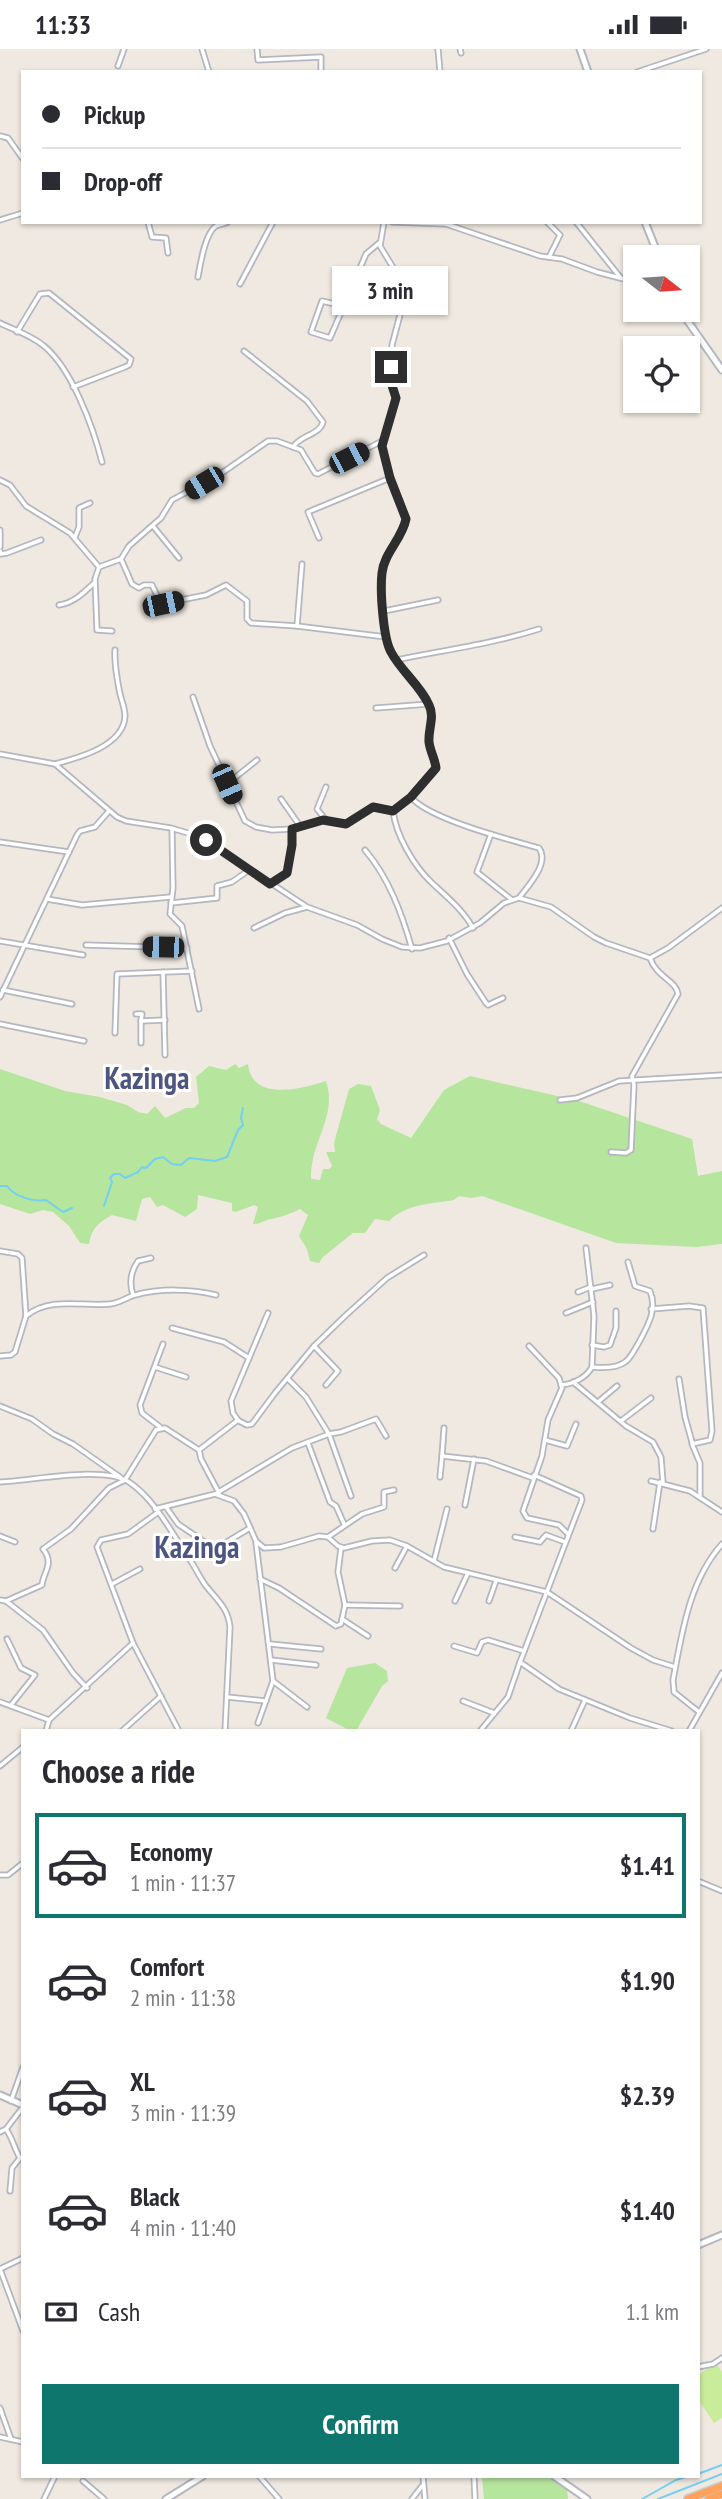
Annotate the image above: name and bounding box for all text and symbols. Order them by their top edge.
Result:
text: 11:33 [35,8,91,41]
text: Pickup [84,98,145,131]
text: Drop-off [84,165,162,198]
north arrow [623,245,700,322]
map controls [623,245,700,413]
callout: 3 min [333,265,449,315]
text: 3 min [367,276,413,305]
button: locate [623,336,700,413]
route end [375,351,407,383]
car [326,439,373,477]
car [181,463,228,503]
car [141,589,186,619]
car [209,761,246,807]
route start [190,824,222,856]
car [142,936,185,958]
district label: Kazinga [105,1058,189,1097]
district label: Kazinga [155,1527,239,1566]
text: Choose a ride [42,1750,195,1792]
icon: car [46,1834,109,1897]
text: Economy [130,1835,212,1868]
text: $1.41 [620,1849,675,1882]
text: 1 min · 11:37 [130,1868,236,1897]
icon: car [46,1949,109,2012]
text: Comfort [130,1950,204,1983]
text: $1.90 [620,1964,675,1997]
text: 2 min · 11:38 [130,1983,236,2012]
icon: car [46,2064,109,2127]
text: XL [130,2065,155,2098]
text: $2.39 [620,2079,675,2112]
text: 3 min · 11:39 [130,2098,236,2127]
icon: car [46,2179,109,2242]
text: Black [130,2180,180,2213]
text: $1.40 [620,2194,675,2227]
text: 4 min · 11:40 [130,2213,236,2242]
icon: cash [42,2293,80,2331]
text: Cash [98,2295,140,2328]
text: 1.1 km [625,2297,679,2326]
button: Confirm [42,2384,679,2464]

